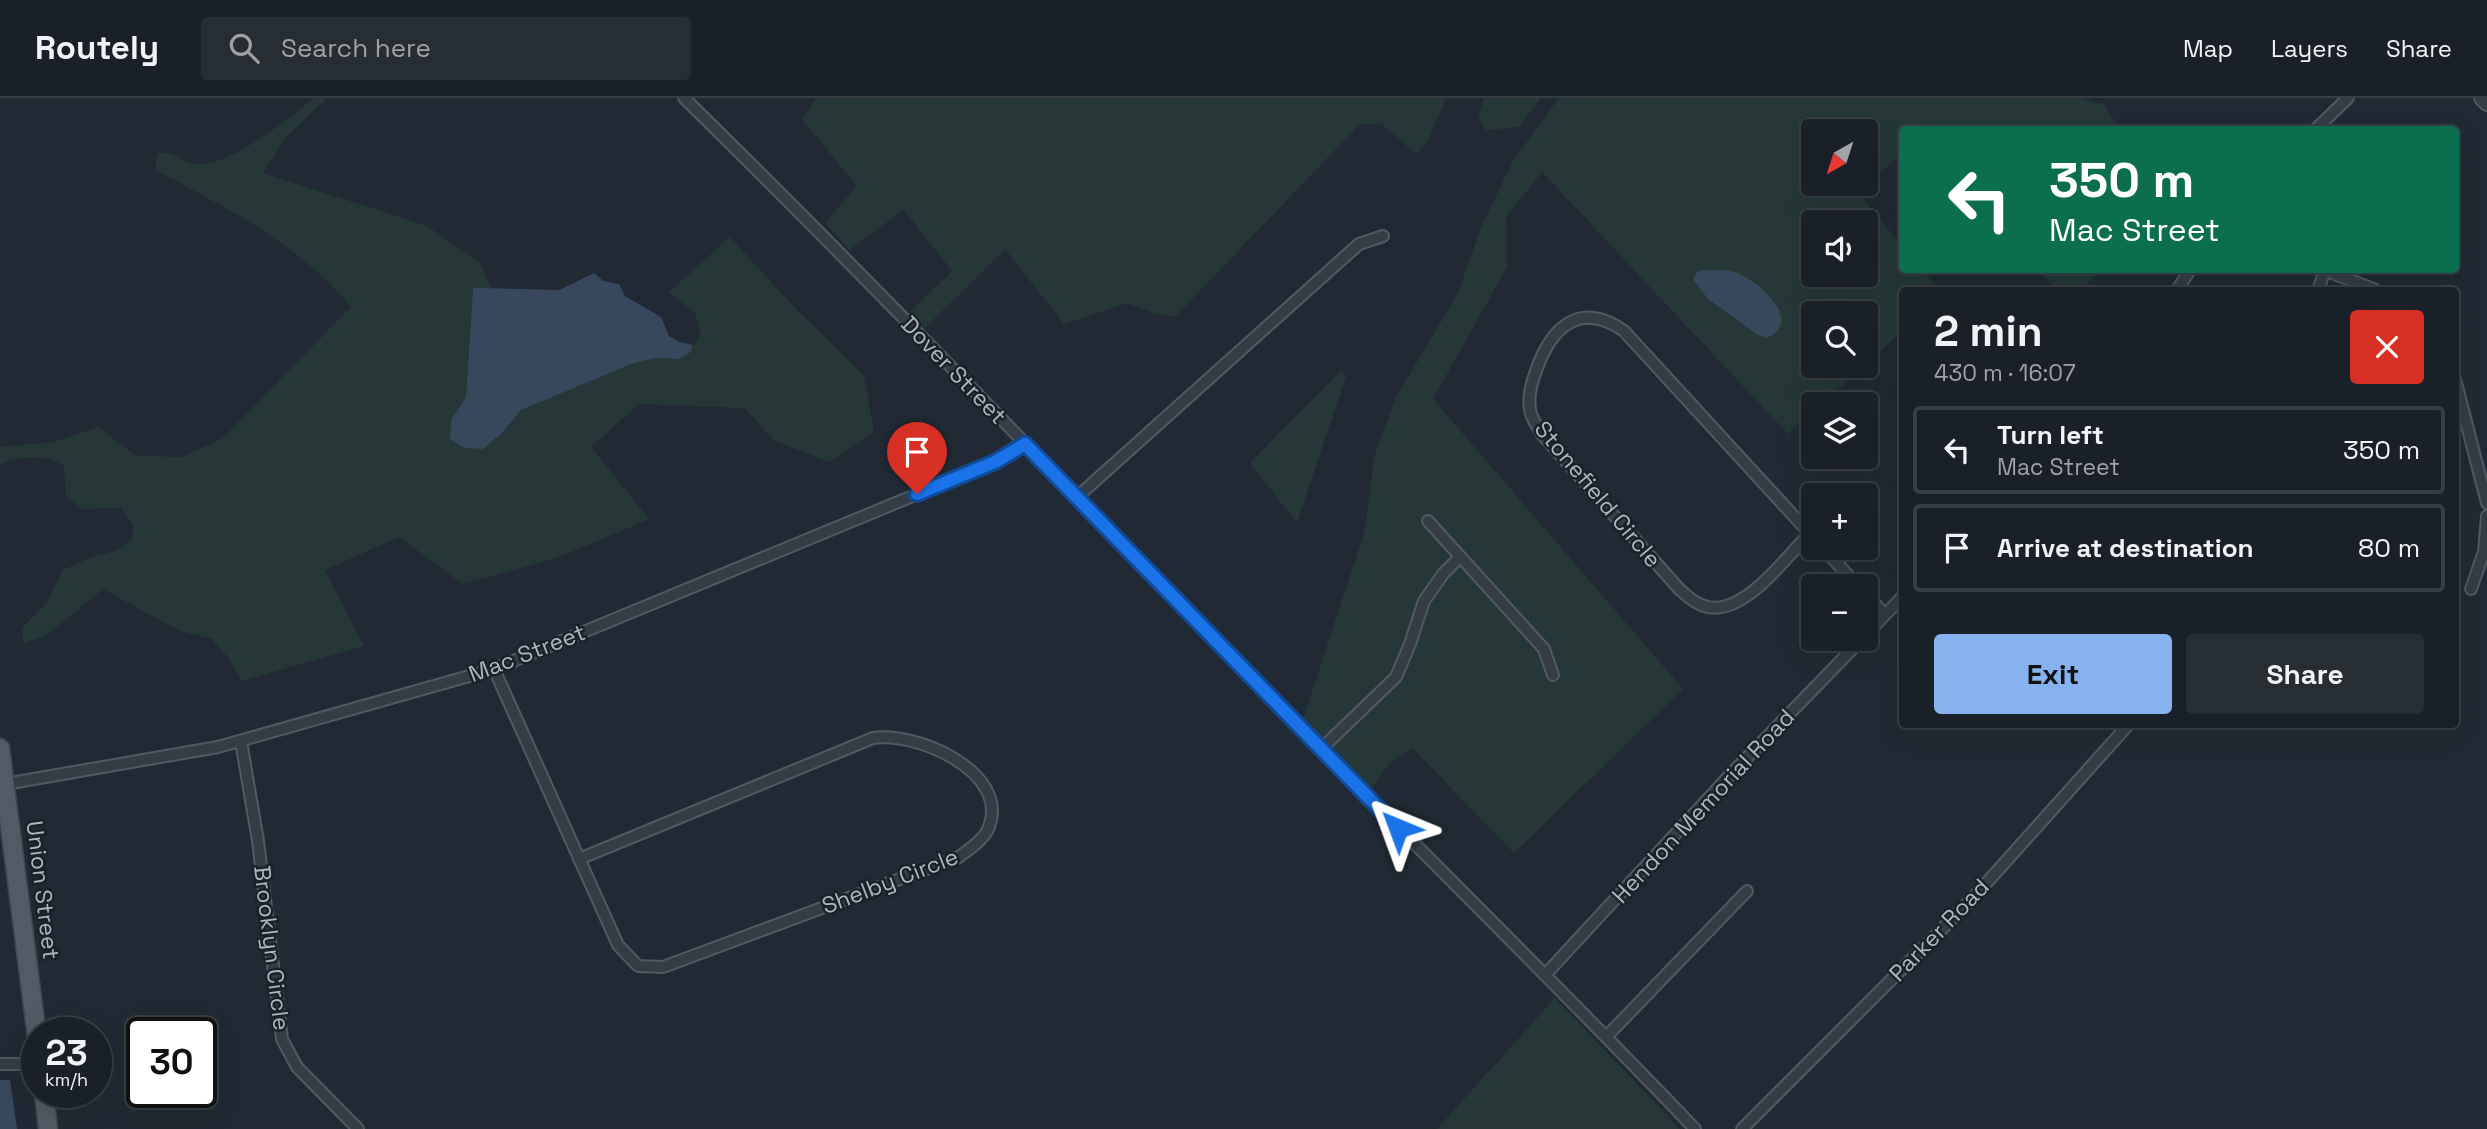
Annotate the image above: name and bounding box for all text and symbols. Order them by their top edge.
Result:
search box [201,17,691,80]
text: Routely [35,27,159,69]
icon: search [225,29,263,67]
text: Search here [281,31,431,65]
text: Map [2183,33,2233,64]
text: Layers [2271,33,2348,64]
text: Share [2386,33,2452,64]
north arrow [1801,119,1878,196]
map controls [1801,119,1878,651]
text: 350 m [2049,149,2194,211]
icon: left [1934,154,2025,245]
button: sound [1801,210,1878,287]
text: Mac Street [2049,210,2220,250]
button: search [1801,301,1878,378]
text: 2 min [1934,305,2043,358]
street label: Dover Street [895,309,1013,431]
button: close [2350,310,2424,384]
text: 430 m · 16:07 [1934,358,2076,388]
button: layers [1801,392,1878,469]
street label: Stonefield Circle [1528,414,1668,574]
text: Turn left [1997,418,2104,452]
pin [887,422,947,494]
icon: left [1938,431,1976,469]
icon: arrive [898,433,936,471]
text: 350 m [2343,433,2420,467]
text: Mac Street [1997,452,2120,482]
button: + [1801,483,1878,560]
icon: arrive [1938,529,1976,567]
text: Arrive at destination [1997,531,2254,565]
text: 80 m [2358,531,2420,565]
button: − [1801,574,1878,651]
street label: Mac Street [464,617,590,689]
button: Exit [1934,634,2172,714]
button: Share [2186,634,2424,714]
street label: Hendon Memorial Road [1605,703,1801,909]
position arrow [1361,791,1435,865]
street label: Union Street [20,819,66,961]
street label: Shelby Circle [817,841,963,921]
street label: Brooklyn Circle [247,864,297,1032]
street label: Parker Road [1882,872,1996,988]
speed limit sign: 30 [126,1017,217,1108]
text: 23 [45,1031,88,1075]
text: km/h [45,1068,88,1091]

